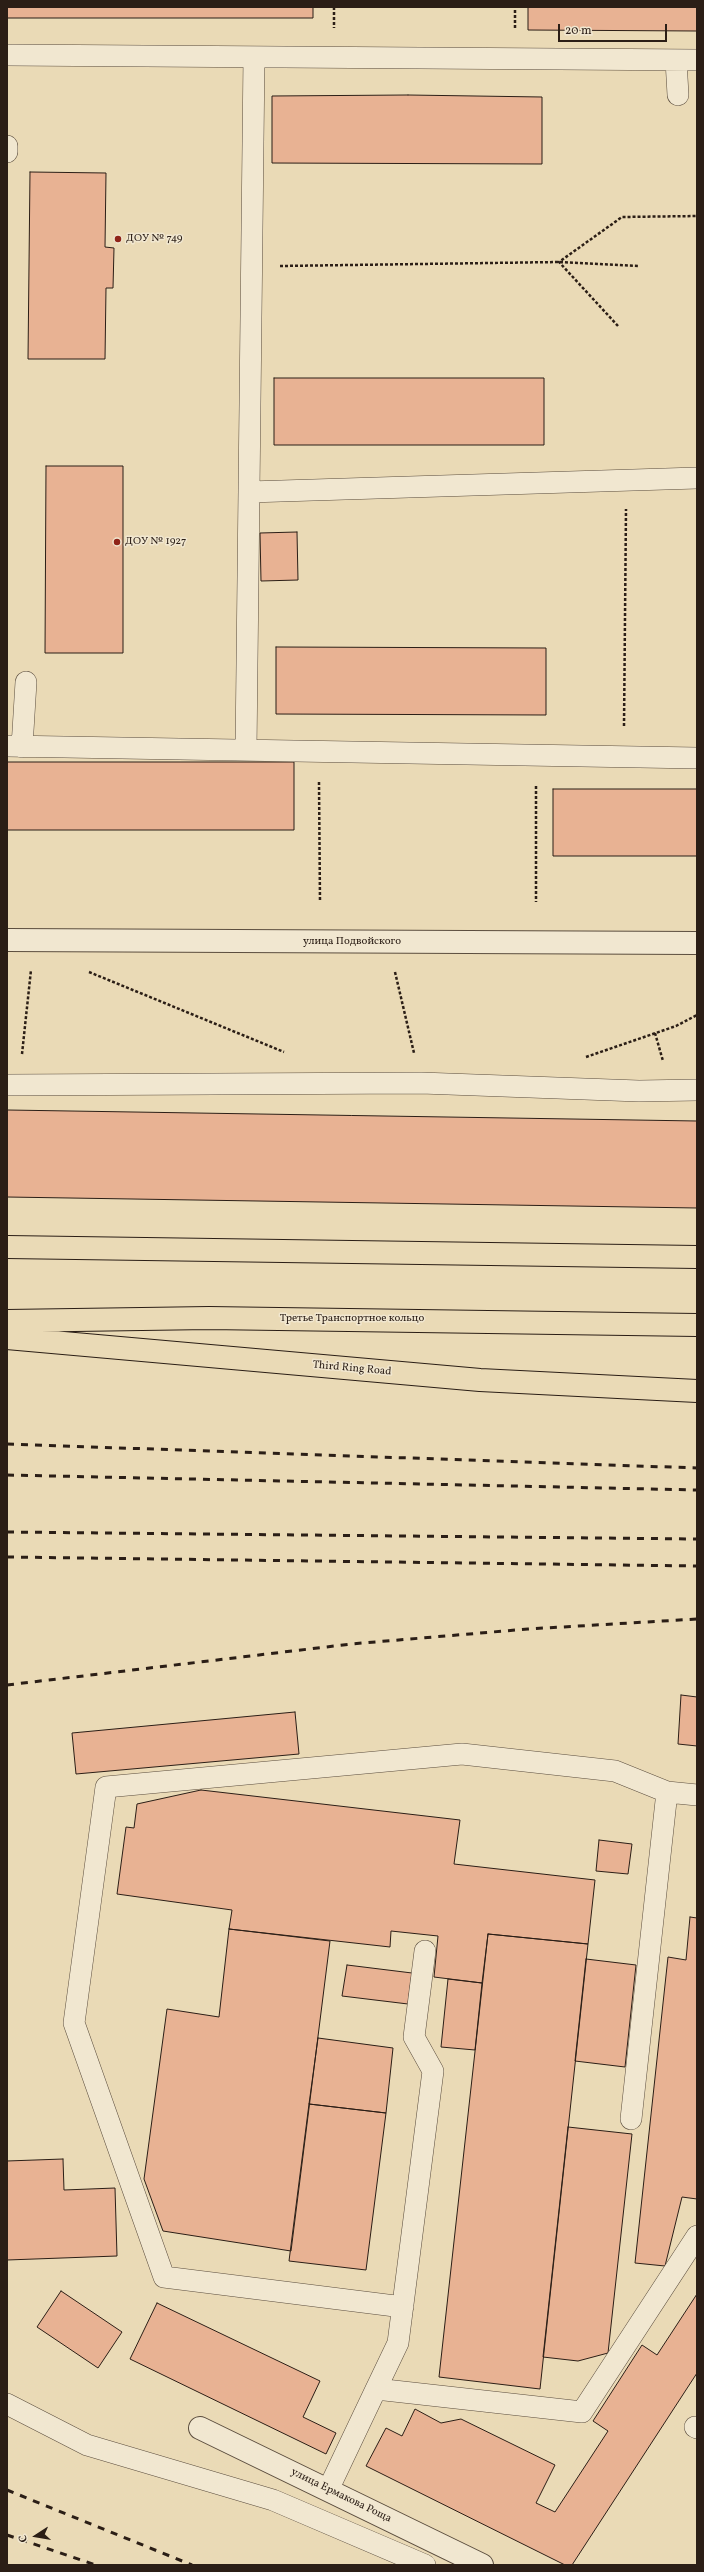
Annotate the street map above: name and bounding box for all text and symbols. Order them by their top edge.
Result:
scale bar [560,16,669,42]
text: 20 m [565,23,592,39]
place label: ДОУ № 749 [126,232,183,246]
marker: ДОУ № 749 [113,234,123,244]
place label: ДОУ № 1927 [125,535,186,549]
marker: ДОУ № 1927 [112,537,122,547]
street label: улица Подвойского [303,935,401,949]
street label: Третье Транспортное кольцо [280,1312,424,1326]
street label: Third Ring Road [312,1359,392,1379]
street label: улица Ермакова Роща [288,2466,394,2526]
north arrow [16,2516,56,2556]
text: С [16,2534,32,2544]

